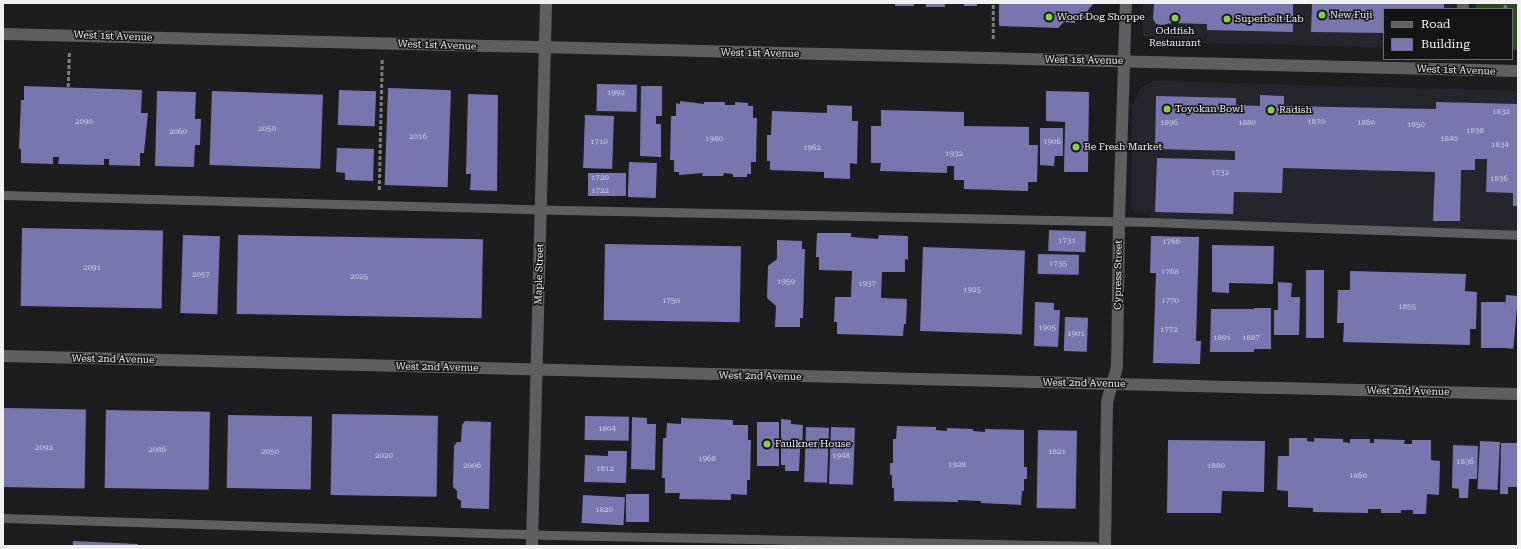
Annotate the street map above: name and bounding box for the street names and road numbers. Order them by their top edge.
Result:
street label: West 1st Avenue [73,29,153,43]
street label: West 1st Avenue [397,38,477,52]
street label: West 1st Avenue [721,46,799,60]
street label: West 1st Avenue [1045,53,1123,67]
street label: West 1st Avenue [1416,63,1496,77]
street label: Cypress Street [1111,240,1125,310]
street label: Maple Street [532,243,546,305]
street label: West 2nd Avenue [71,352,155,366]
street label: West 2nd Avenue [395,360,479,374]
street label: West 2nd Avenue [718,369,802,383]
street label: West 2nd Avenue [1042,376,1126,390]
street label: West 2nd Avenue [1366,384,1450,398]

